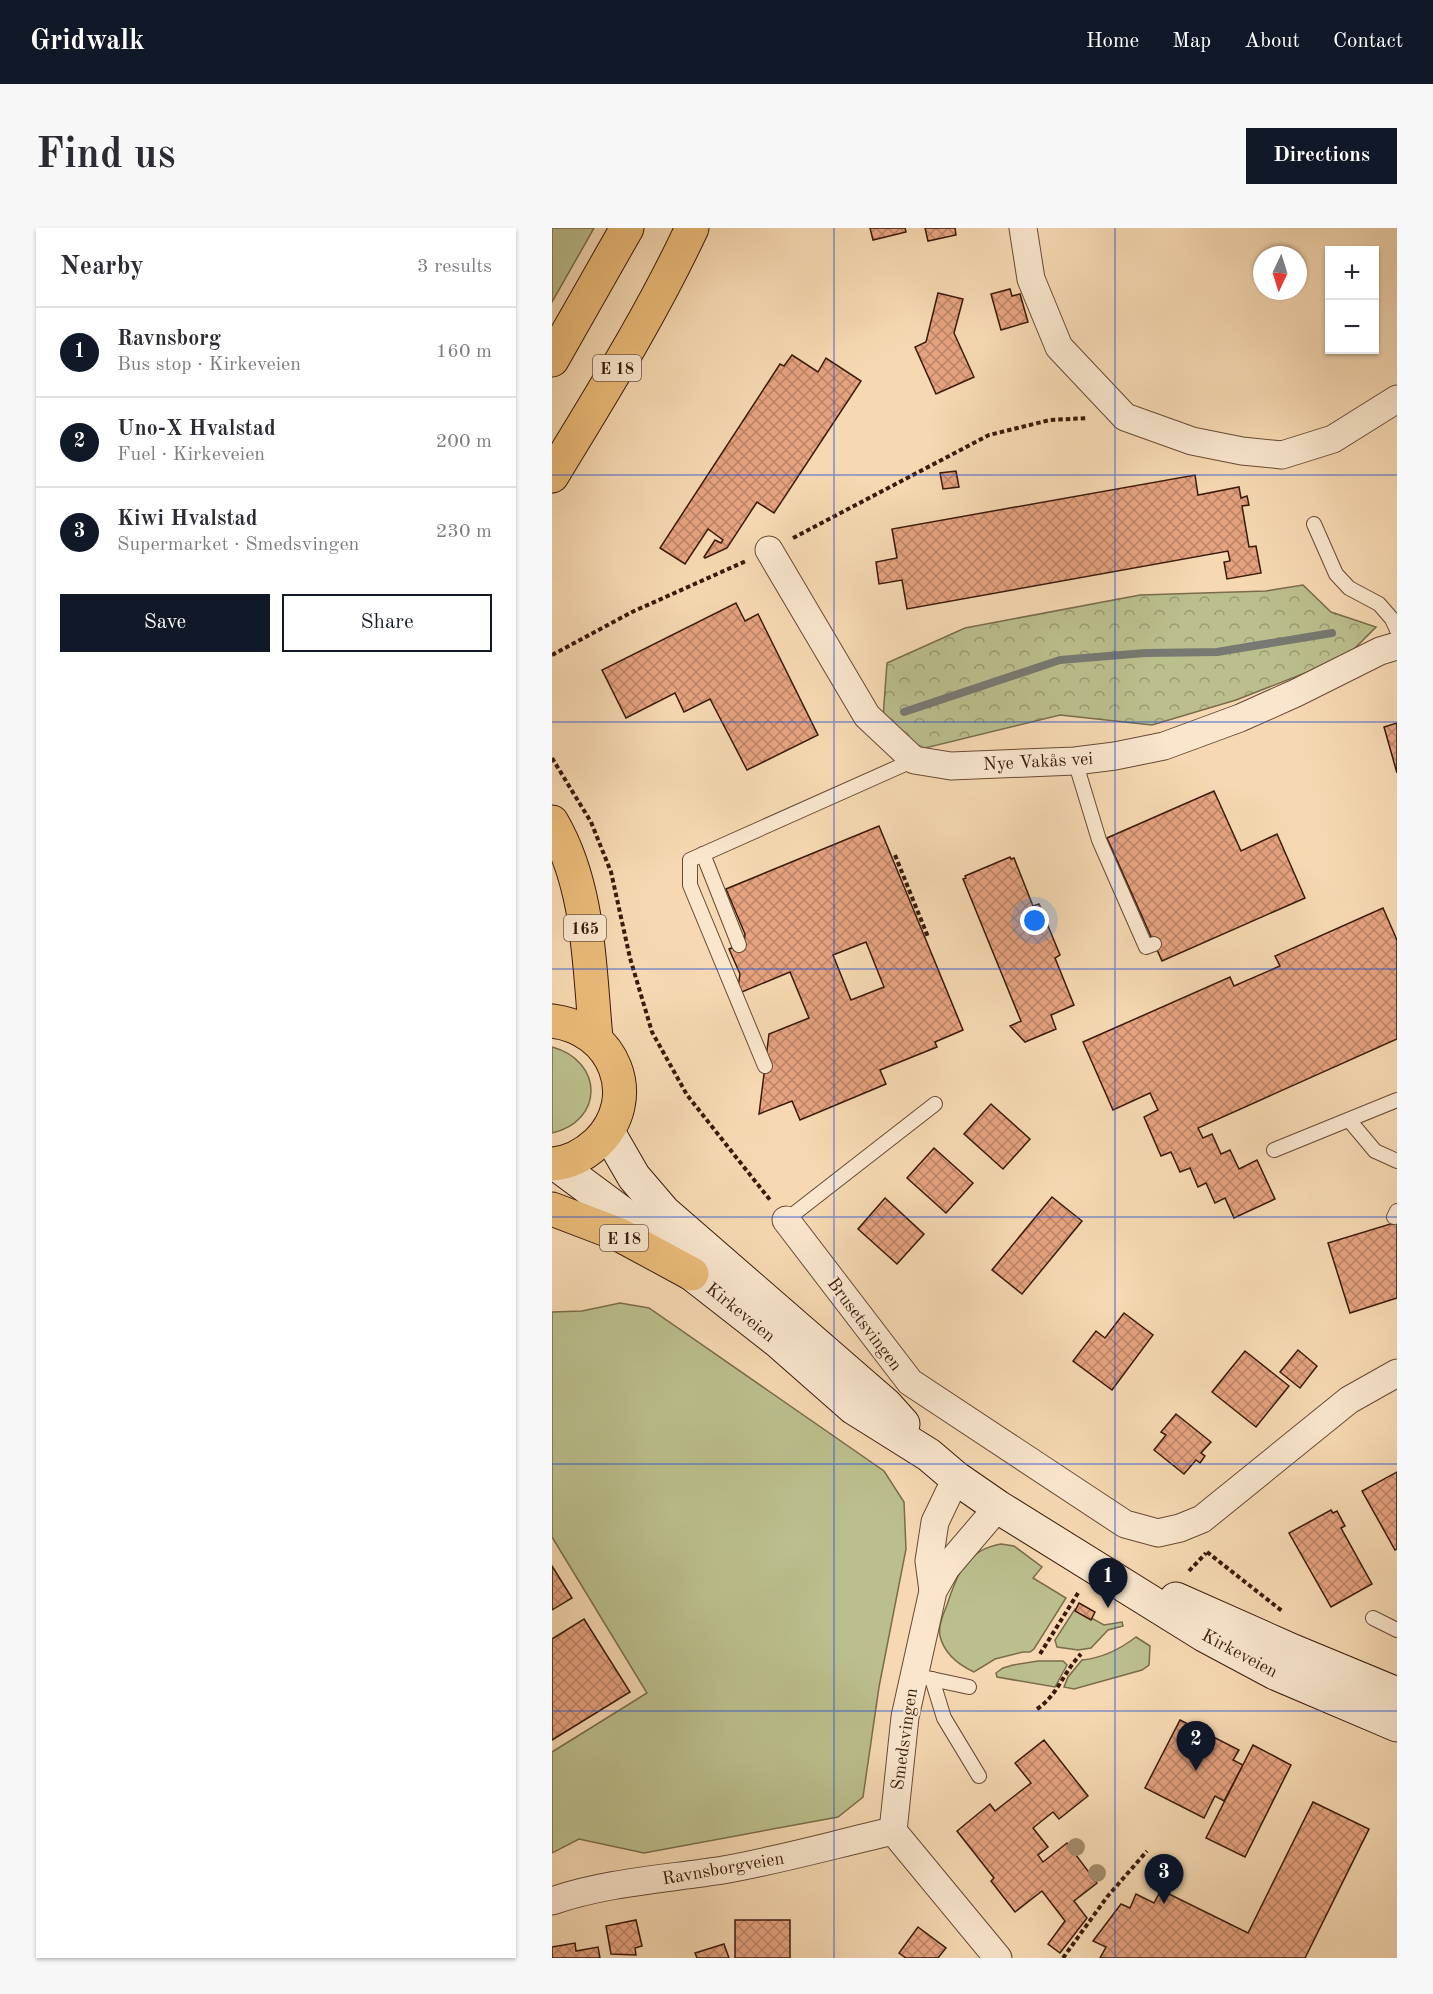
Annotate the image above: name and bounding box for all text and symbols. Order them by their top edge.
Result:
text: Gridwalk [30,28,145,56]
text: Home [1086,31,1139,52]
text: Map [1172,31,1211,52]
text: About [1244,31,1300,52]
text: Contact [1333,31,1403,52]
button: Directions [1246,128,1397,184]
text: Find us [36,135,175,177]
north arrow [1253,246,1307,300]
map controls [1325,246,1379,354]
button: + [1325,246,1379,300]
text: Nearby [60,254,144,280]
text: 3 results [417,257,492,277]
button: − [1325,300,1379,354]
text: Ravnsborg [117,328,221,350]
text: 1 [74,342,85,362]
text: 160 m [436,342,492,362]
text: Bus stop · Kirkeveien [117,355,301,375]
road number: E 18 [593,355,641,381]
text: Uno-X Hvalstad [117,418,276,440]
text: 2 [74,432,85,452]
text: 200 m [436,432,492,452]
text: Fuel · Kirkeveien [117,445,265,465]
text: Kiwi Hvalstad [117,508,258,530]
text: 3 [74,522,85,542]
text: 230 m [436,522,492,542]
text: Supermarket · Smedsvingen [117,535,359,555]
button: Save [60,594,270,652]
button: Share [282,594,492,652]
street label: Nye Vakås vei [983,750,1094,774]
your location [1020,906,1049,935]
road number: 165 [564,915,606,941]
road number: E 18 [600,1225,648,1251]
street label: Brusetsvingen [823,1275,905,1375]
street label: Kirkeveien [702,1280,779,1346]
pin: 1 [1088,1558,1128,1608]
street label: Kirkeveien [1199,1626,1281,1682]
street label: Smedsvingen [889,1687,921,1791]
pin: 2 [1176,1722,1216,1771]
street label: Ravnsborgveien [661,1849,786,1889]
pin: 3 [1144,1854,1184,1904]

